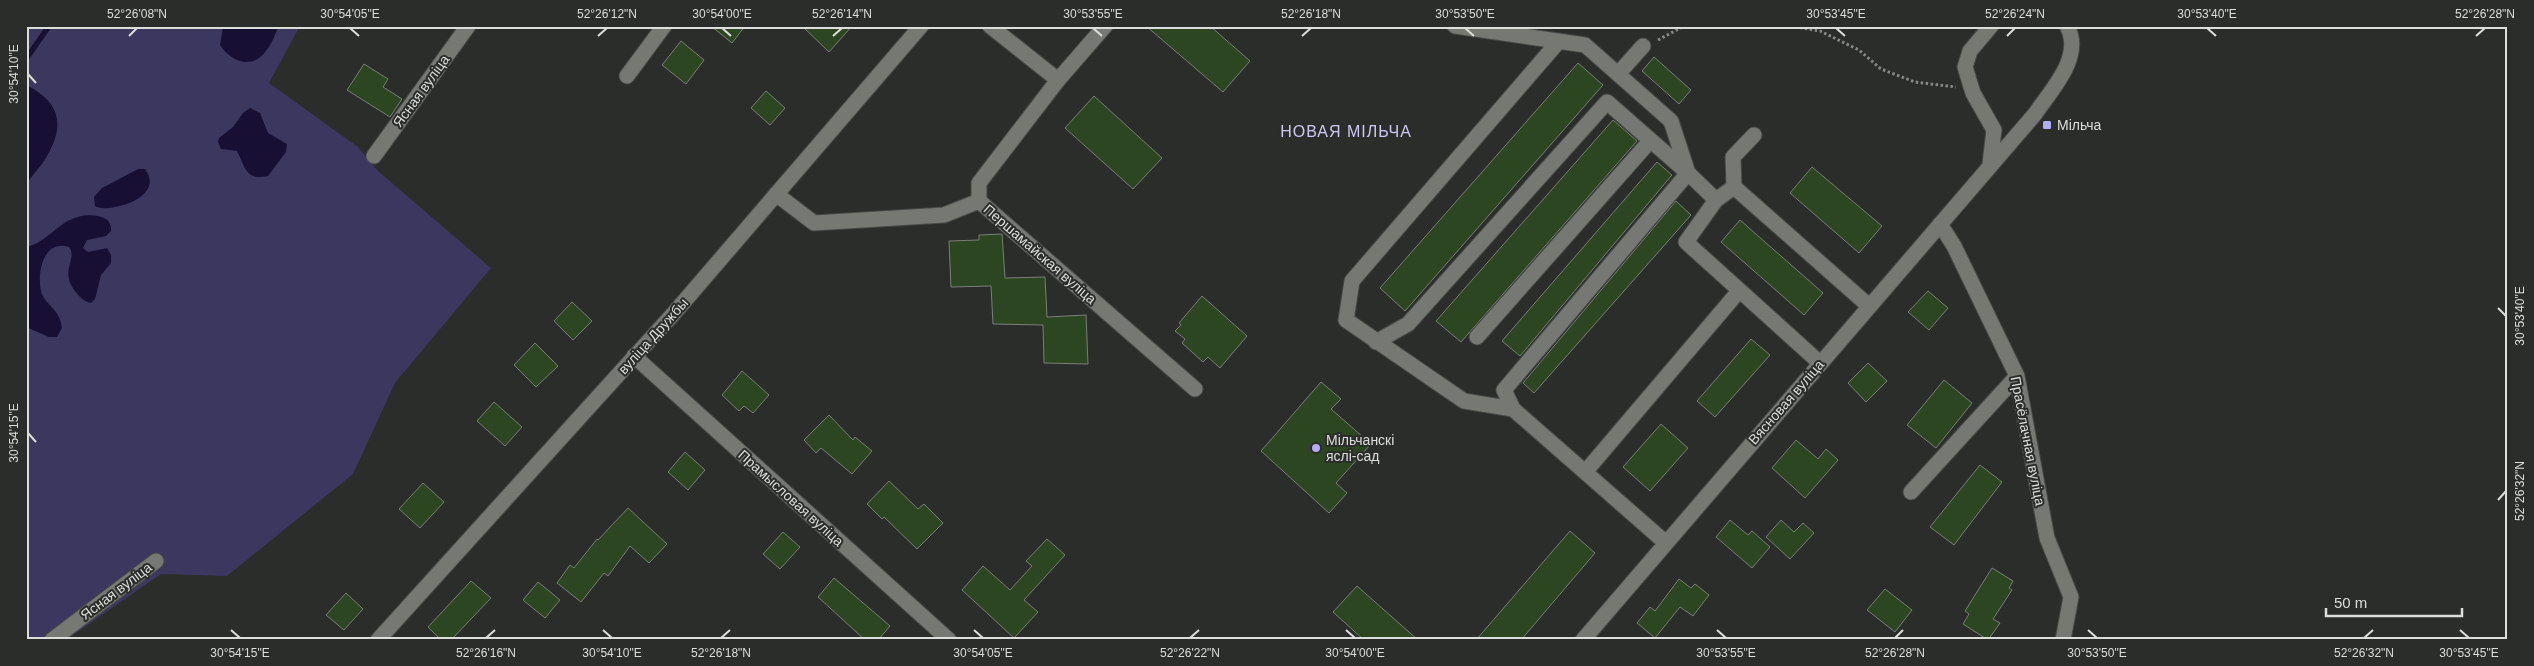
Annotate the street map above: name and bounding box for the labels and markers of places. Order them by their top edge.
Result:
place label: Мільча [2057,117,2102,133]
marker: Мільча [2041,119,2053,131]
place label: Мільчанскі яслі-сад [1326,432,1394,464]
marker: Мільчанскі яслі-сад [1310,442,1322,454]

